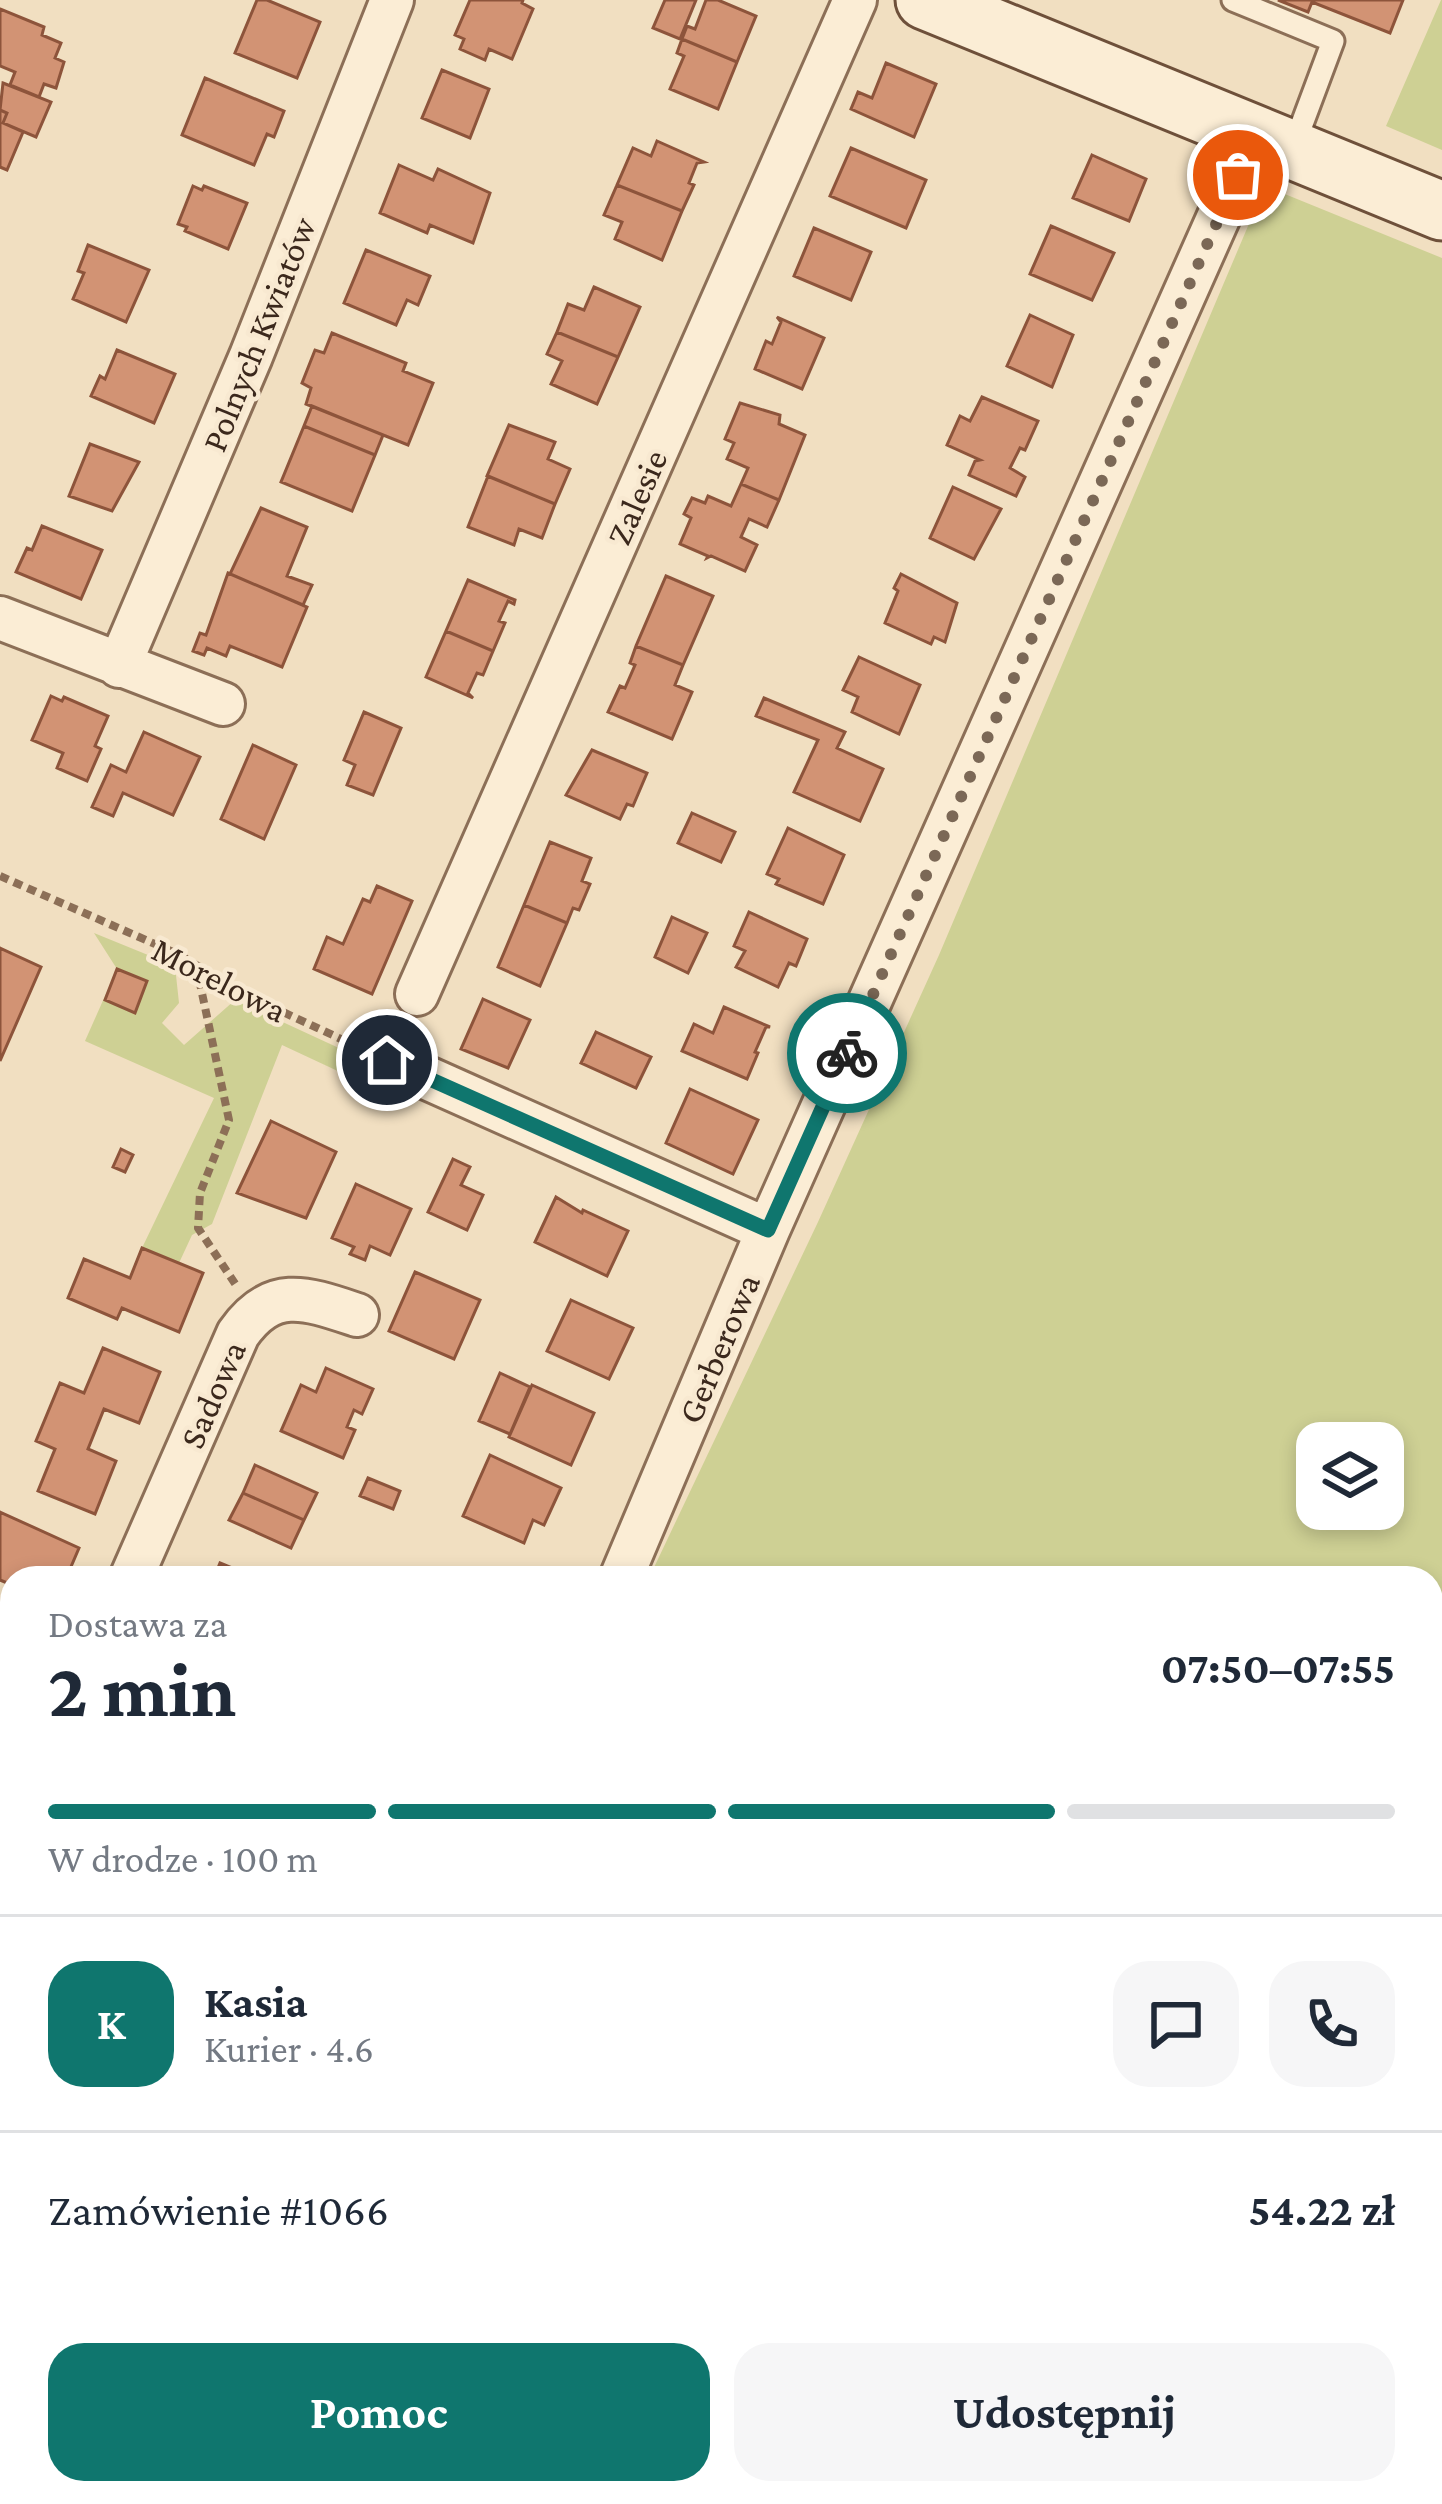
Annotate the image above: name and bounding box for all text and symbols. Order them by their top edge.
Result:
pin [1187,124,1289,226]
icon: bag [1205,142,1271,208]
street label: Polnych Kwiatów [194,211,324,457]
street label: Zalesie [598,444,676,551]
street label: Morelowa [146,929,294,1031]
courier [787,993,907,1113]
pin [336,1009,438,1111]
icon: bike [814,1020,880,1086]
icon: home [354,1027,420,1093]
street label: Gerberowa [670,1268,768,1429]
street label: Sadowa [172,1335,254,1454]
map controls [1296,1422,1404,1530]
button: layers [1296,1422,1404,1530]
text: Dostawa za [48,1602,228,1645]
text: 07:50–07:55 [1161,1643,1395,1693]
text: 2 min [48,1646,236,1733]
text: W drodze · 100 m [48,1837,318,1880]
button: chat [1113,1961,1239,2087]
button: phone [1269,1961,1395,2087]
text: Kasia [204,1977,308,2027]
text: K [97,1999,125,2049]
text: Kurier · 4.6 [204,2027,374,2070]
text: Zamówienie #1066 [48,2185,389,2235]
text: 54.22 zł [1249,2185,1395,2235]
button: Pomoc [48,2343,710,2481]
button: Udostępnij [734,2343,1395,2481]

